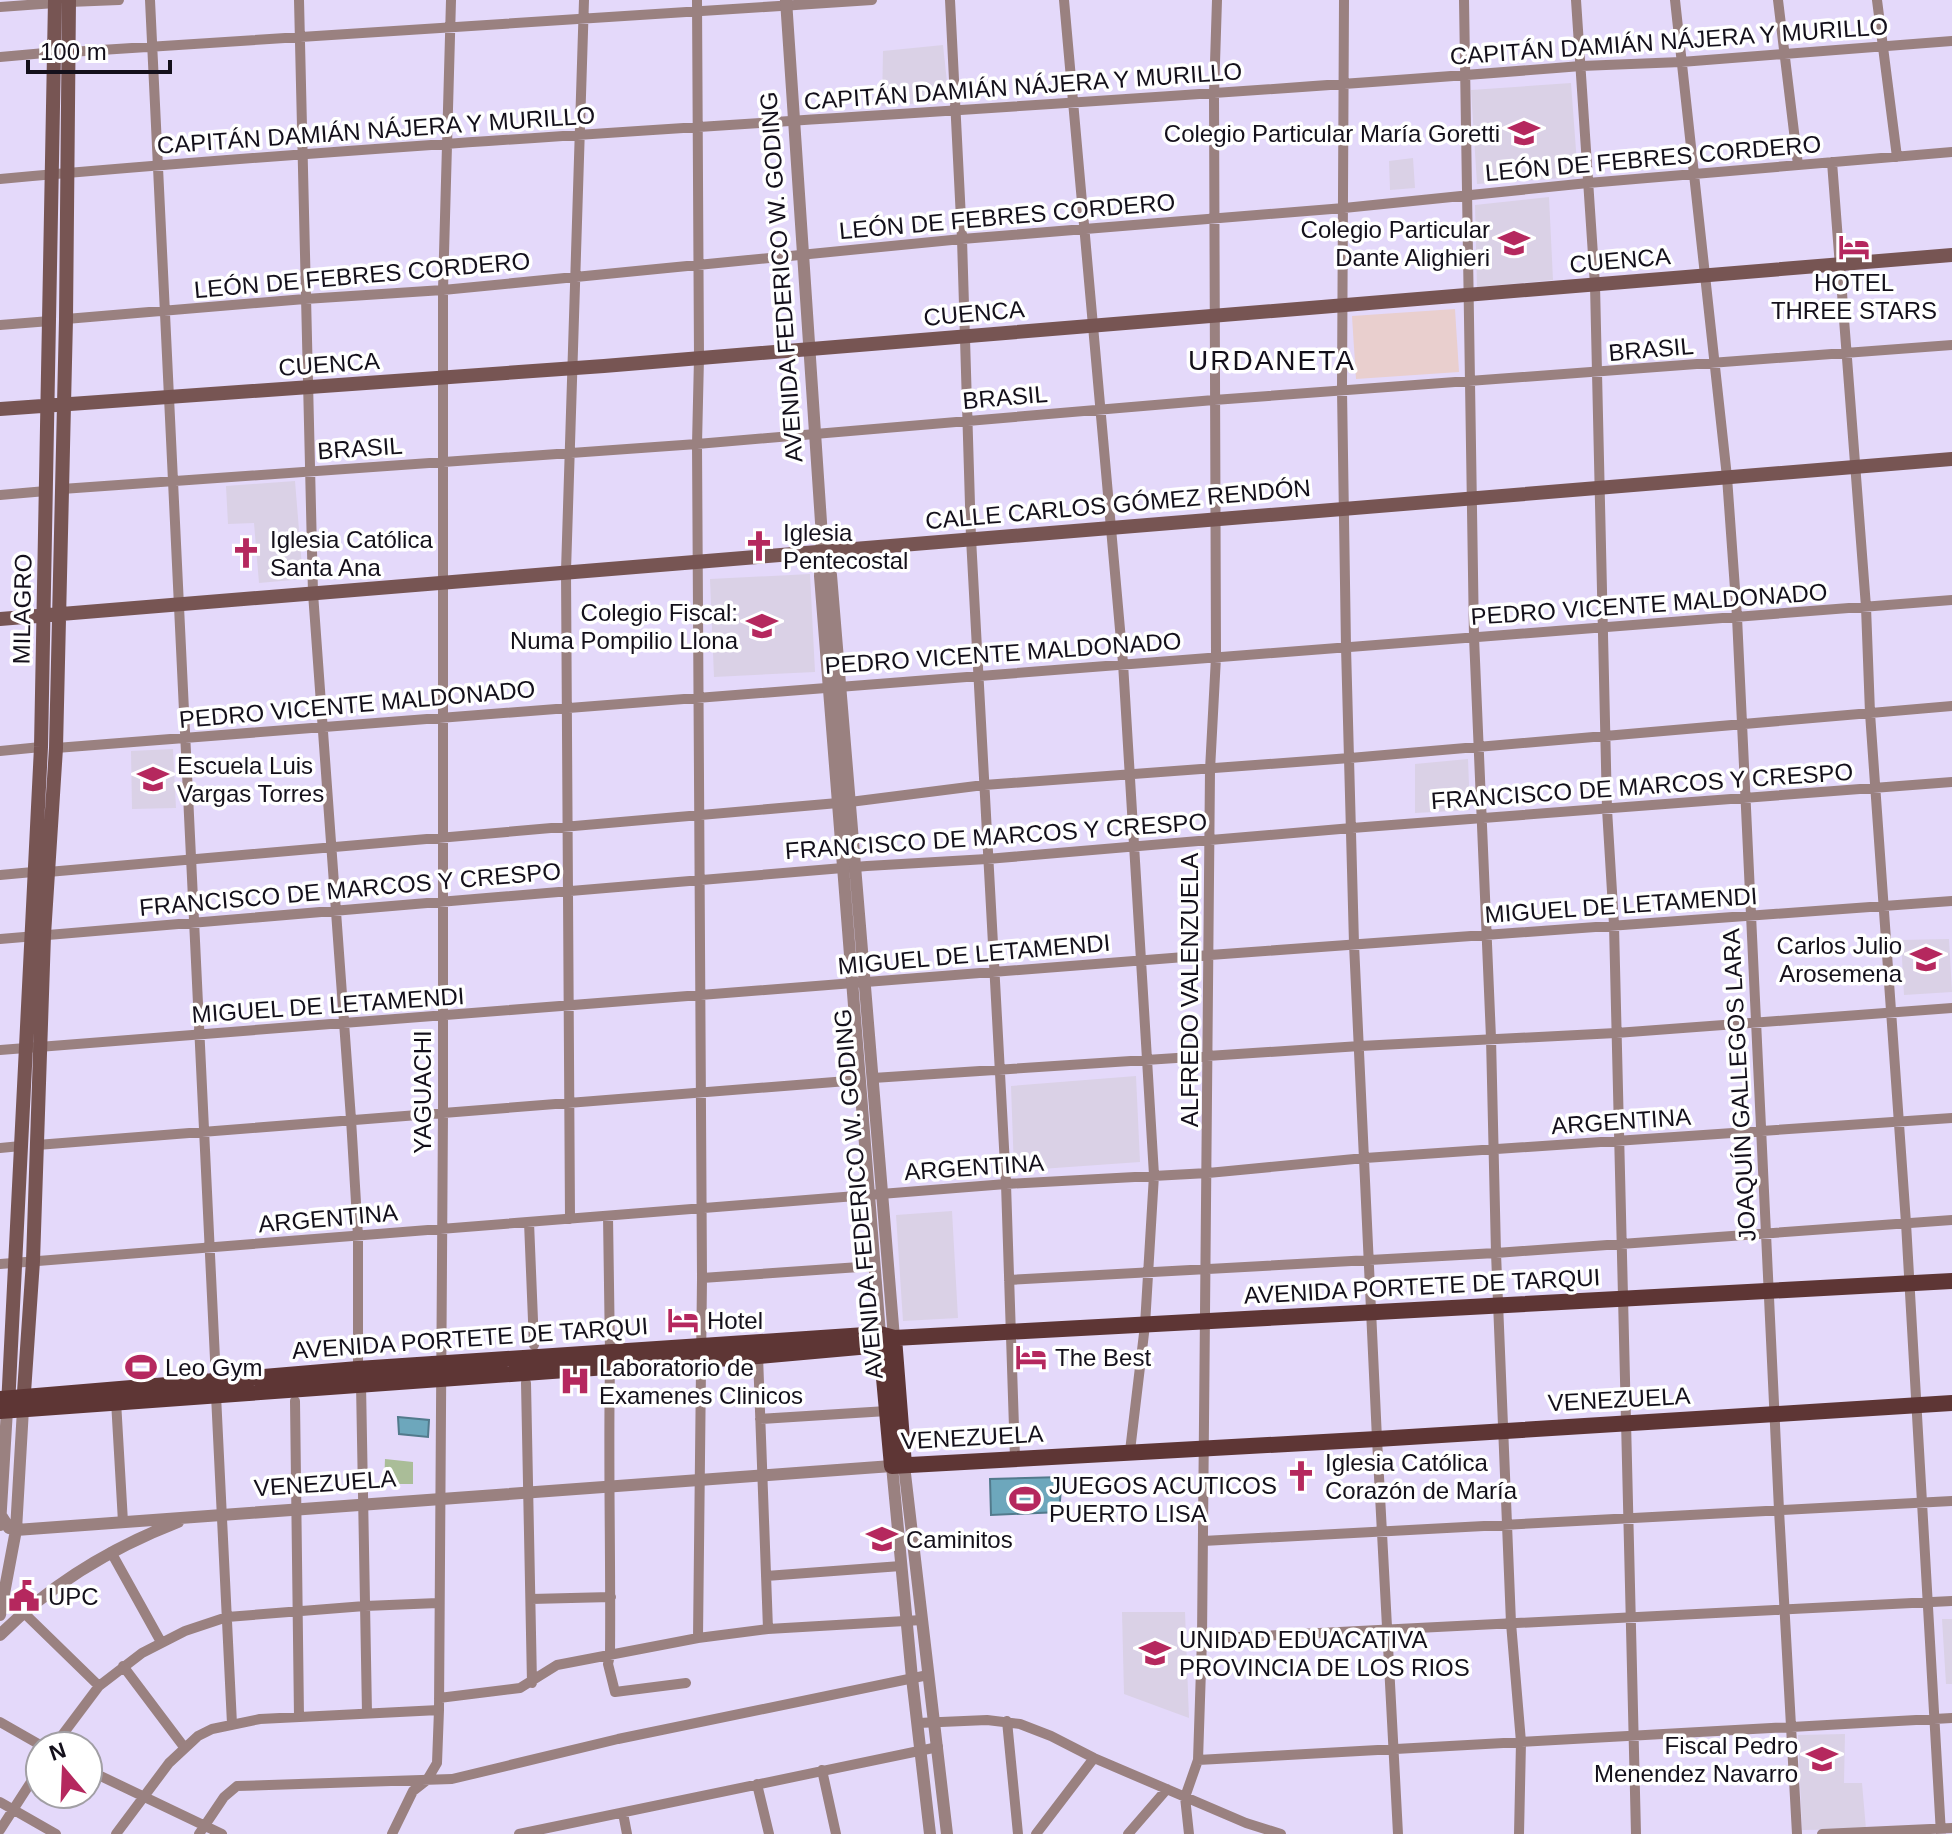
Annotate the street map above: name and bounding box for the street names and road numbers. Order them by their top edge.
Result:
street label: CAPITÁN DAMIÁN NÁJERA Y MURILLO [1449,12,1889,70]
street label: CAPITÁN DAMIÁN NÁJERA Y MURILLO [803,57,1243,115]
street label: AVENIDA FEDERICO W. GODING [755,91,807,463]
street label: CAPITÁN DAMIÁN NÁJERA Y MURILLO [156,101,596,159]
street label: LEÓN DE FEBRES CORDERO [1484,130,1822,186]
street label: LEÓN DE FEBRES CORDERO [838,188,1176,244]
street label: CUENCA [1568,242,1672,278]
street label: LEÓN DE FEBRES CORDERO [193,247,531,303]
street label: CUENCA [922,295,1026,331]
street label: BRASIL [1607,332,1695,366]
street label: CUENCA [278,347,380,381]
street label: BRASIL [961,380,1049,414]
street label: BRASIL [316,432,404,464]
street label: CALLE CARLOS GÓMEZ RENDÓN [924,474,1312,534]
street label: MILAGRO [8,553,36,665]
street label: PEDRO VICENTE MALDONADO [1470,578,1828,630]
street label: PEDRO VICENTE MALDONADO [824,627,1182,679]
street label: PEDRO VICENTE MALDONADO [178,675,536,733]
street label: FRANCISCO DE MARCOS Y CRESPO [1430,758,1854,814]
street label: FRANCISCO DE MARCOS Y CRESPO [784,808,1208,864]
street label: ALFREDO VALENZUELA [1176,853,1203,1127]
street label: FRANCISCO DE MARCOS Y CRESPO [138,857,562,921]
street label: MIGUEL DE LETAMENDI [1484,882,1758,928]
street label: JOAQUÍN GALLEGOS LARA [1717,928,1761,1242]
street label: MIGUEL DE LETAMENDI [837,929,1111,979]
street label: MIGUEL DE LETAMENDI [191,982,465,1028]
street label: AVENIDA FEDERICO W. GODING [828,1008,888,1380]
street label: YAGUACHI [409,1030,436,1154]
street label: ARGENTINA [1550,1103,1692,1139]
street label: ARGENTINA [903,1149,1045,1185]
street label: ARGENTINA [257,1198,399,1238]
street label: AVENIDA PORTETE DE TARQUI [1243,1263,1601,1309]
street label: AVENIDA PORTETE DE TARQUI [291,1312,649,1364]
street label: VENEZUELA [1547,1382,1691,1416]
street label: VENEZUELA [900,1420,1044,1454]
street label: VENEZUELA [253,1465,397,1501]

